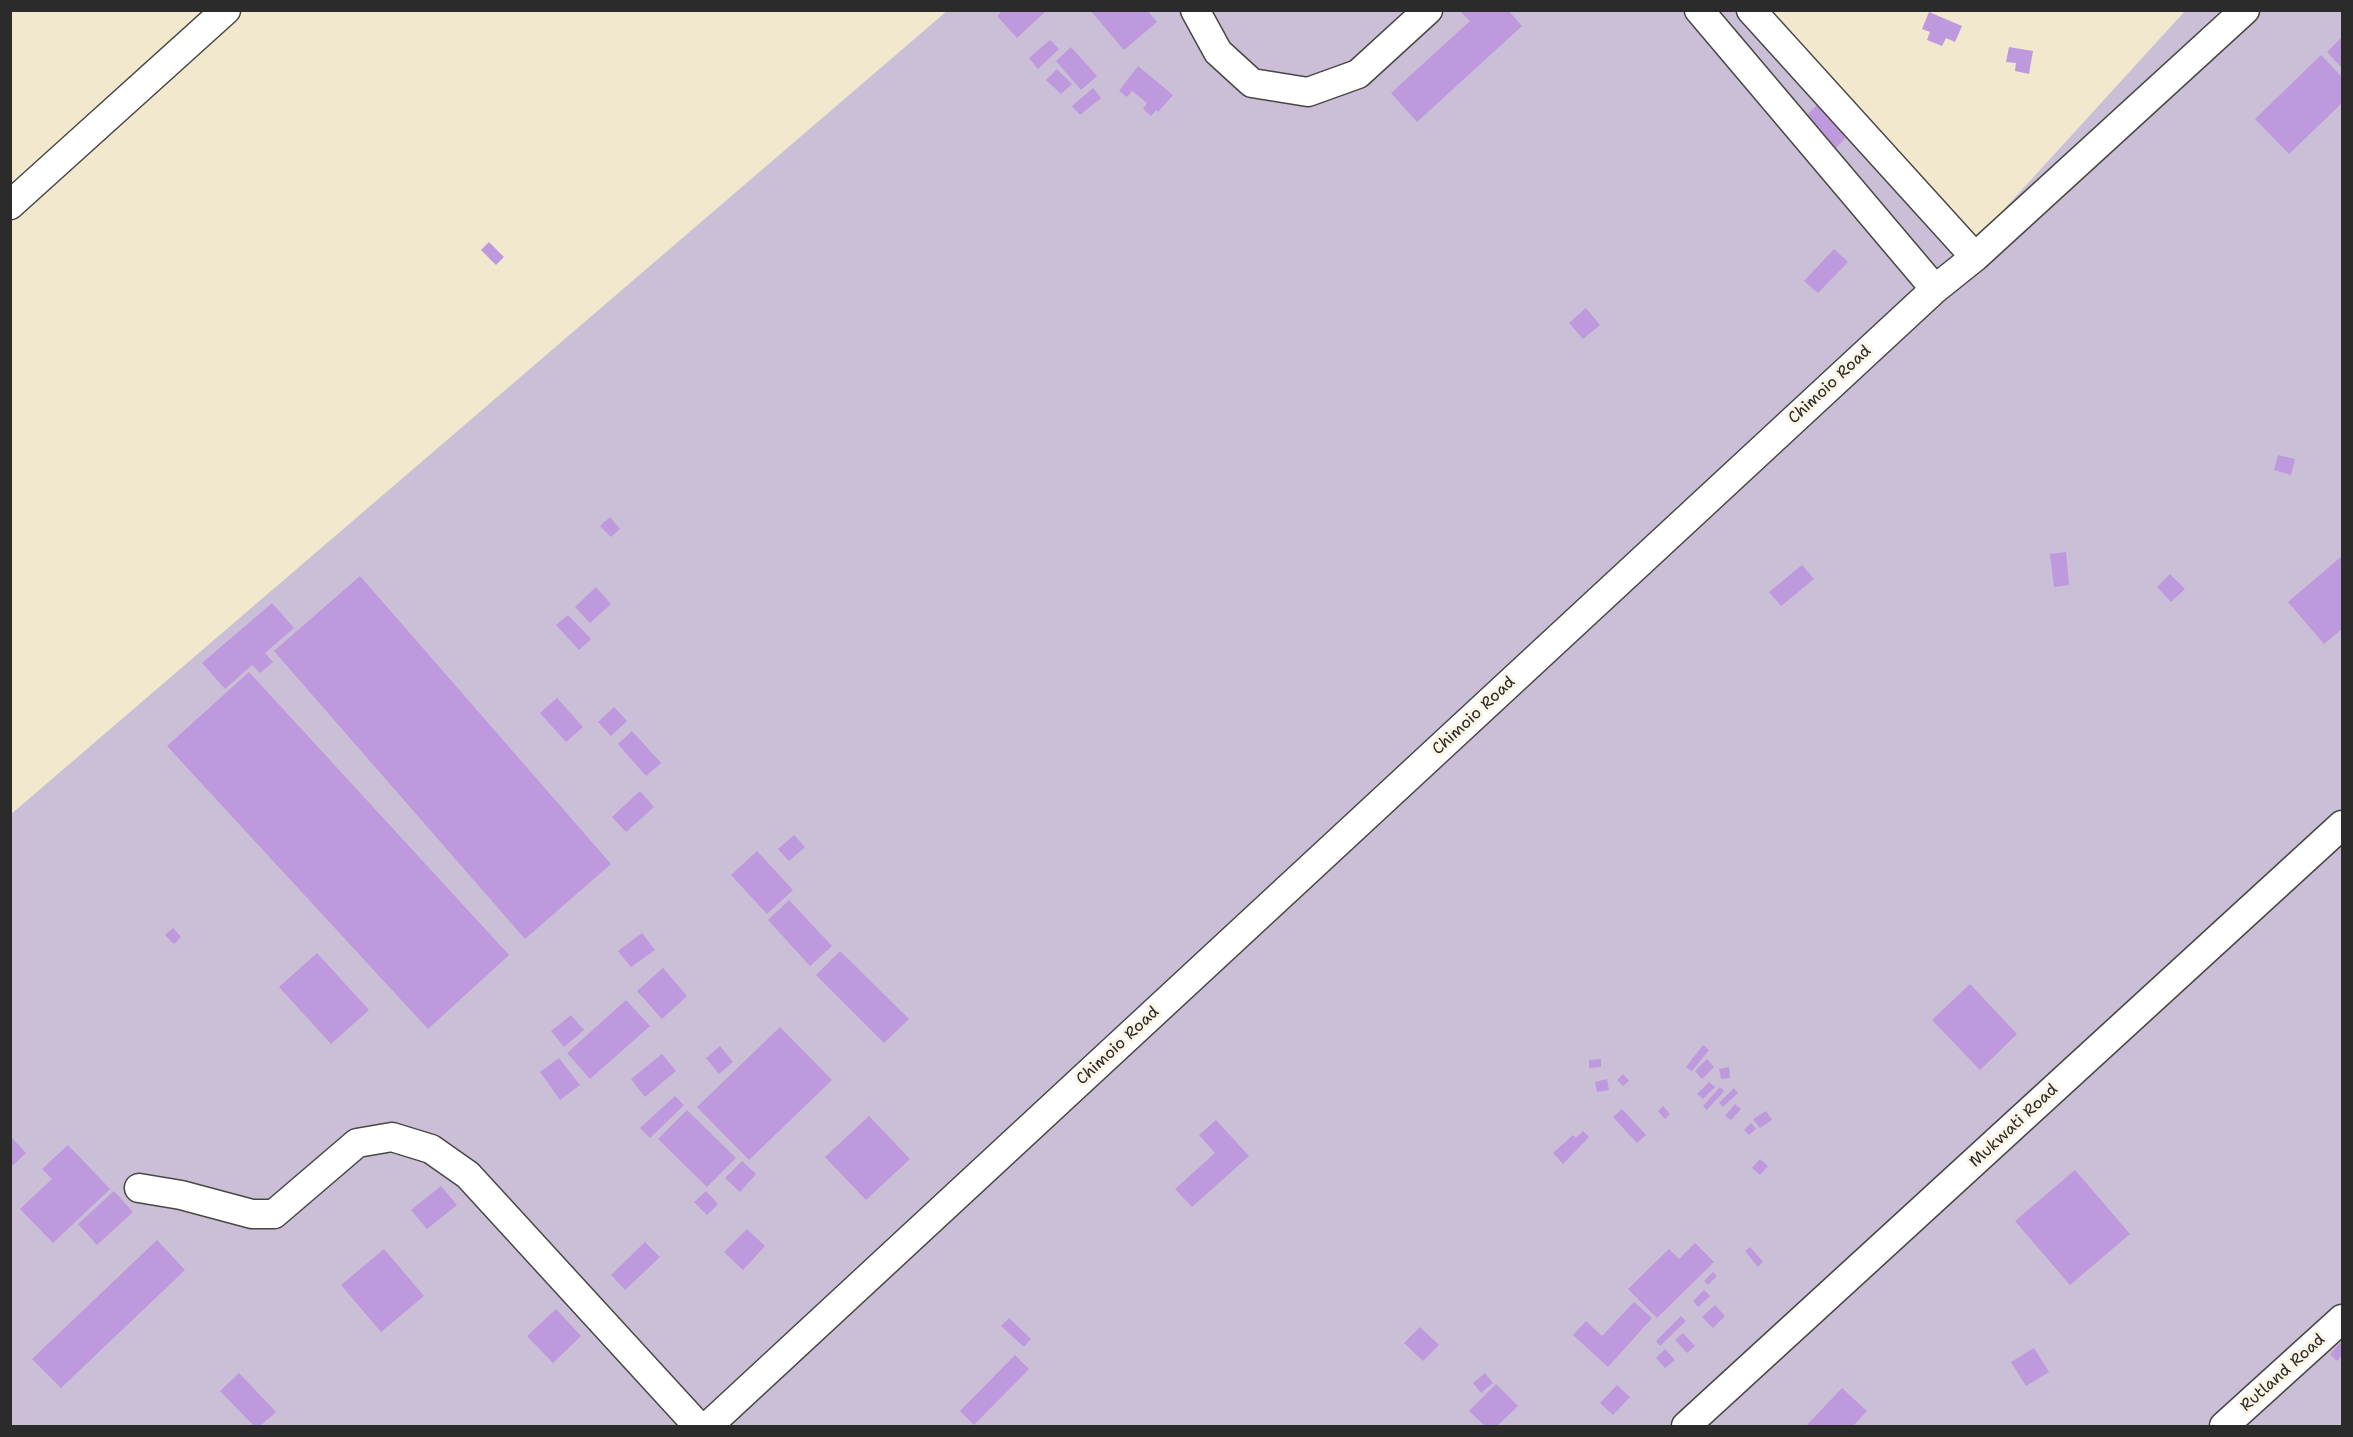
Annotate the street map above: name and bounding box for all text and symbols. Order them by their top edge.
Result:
street label: Chimoio Road [1785,342,1875,428]
street label: Chimoio Road [1429,673,1519,759]
street label: Chimoio Road [1073,1003,1163,1089]
street label: Mukwati Road [1966,1080,2062,1172]
street label: Rutland Road [2237,1330,2329,1416]

